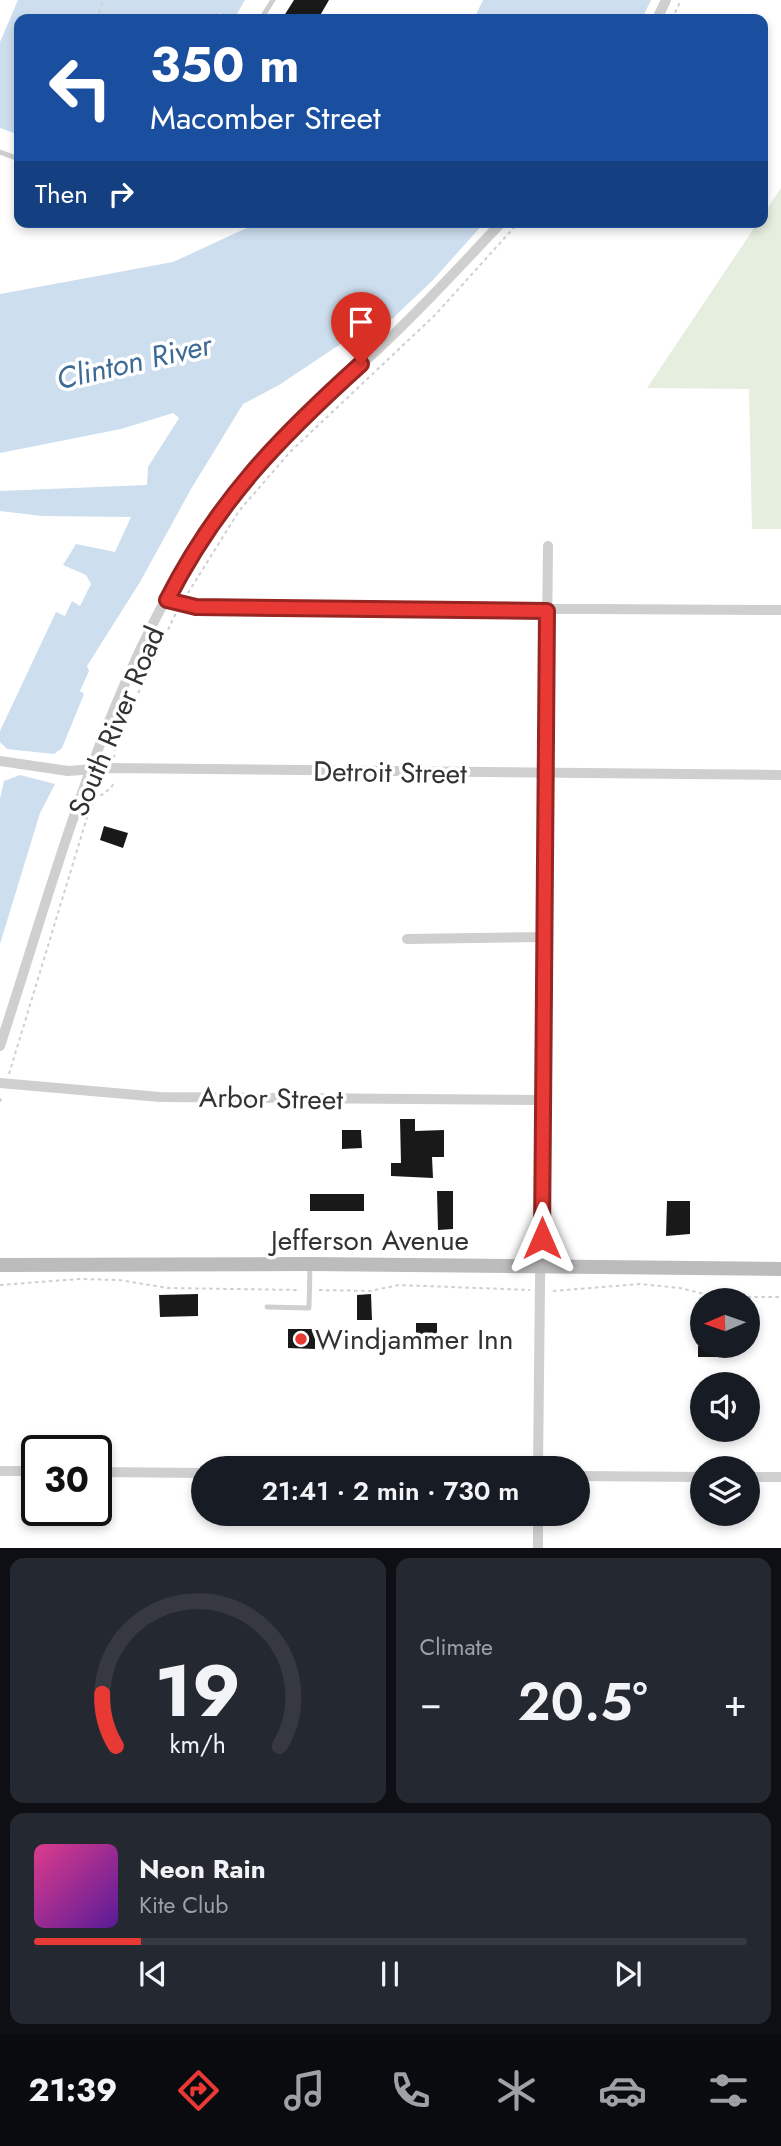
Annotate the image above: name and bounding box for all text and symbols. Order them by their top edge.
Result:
text: 350 m [150,30,299,100]
icon: left [35,42,126,133]
text: Macomber Street [150,95,381,141]
text: Then [35,175,88,213]
icon: right [102,175,140,213]
pin [331,292,391,364]
icon: arrive [342,303,380,341]
water label: Clinton River [52,322,218,400]
street label: South River Road [58,620,175,823]
street label: Detroit Street [313,751,468,794]
street label: Arbor Street [199,1077,344,1120]
position arrow [505,1201,579,1275]
street label: Jefferson Avenue [267,1220,469,1261]
north arrow [690,1288,760,1358]
map controls [690,1288,760,1526]
place label: Windjammer Inn [315,1319,514,1360]
marker: Windjammer Inn [293,1331,309,1347]
button: sound [690,1372,760,1442]
speed limit sign: 30 [21,1435,112,1526]
button: layers [690,1456,760,1526]
text: 21:41 · 2 min · 730 m [262,1472,519,1510]
text: Climate [420,1630,493,1664]
text: 19 [155,1639,241,1744]
text: 20.5° [518,1664,648,1740]
text: − [420,1675,442,1730]
text: + [724,1675,747,1730]
text: km/h [169,1726,226,1762]
text: Neon Rain [139,1850,266,1888]
text: Kite Club [139,1888,228,1922]
icon: previous [134,1955,172,1993]
icon: pause [371,1955,409,1993]
icon: next [609,1955,647,1993]
icon: directions [174,2066,223,2115]
icon: music [280,2066,329,2115]
icon: phone [386,2066,435,2115]
icon: climate [492,2066,541,2115]
icon: car [598,2066,647,2115]
icon: filters [704,2066,753,2115]
text: 21:39 [28,2067,117,2113]

